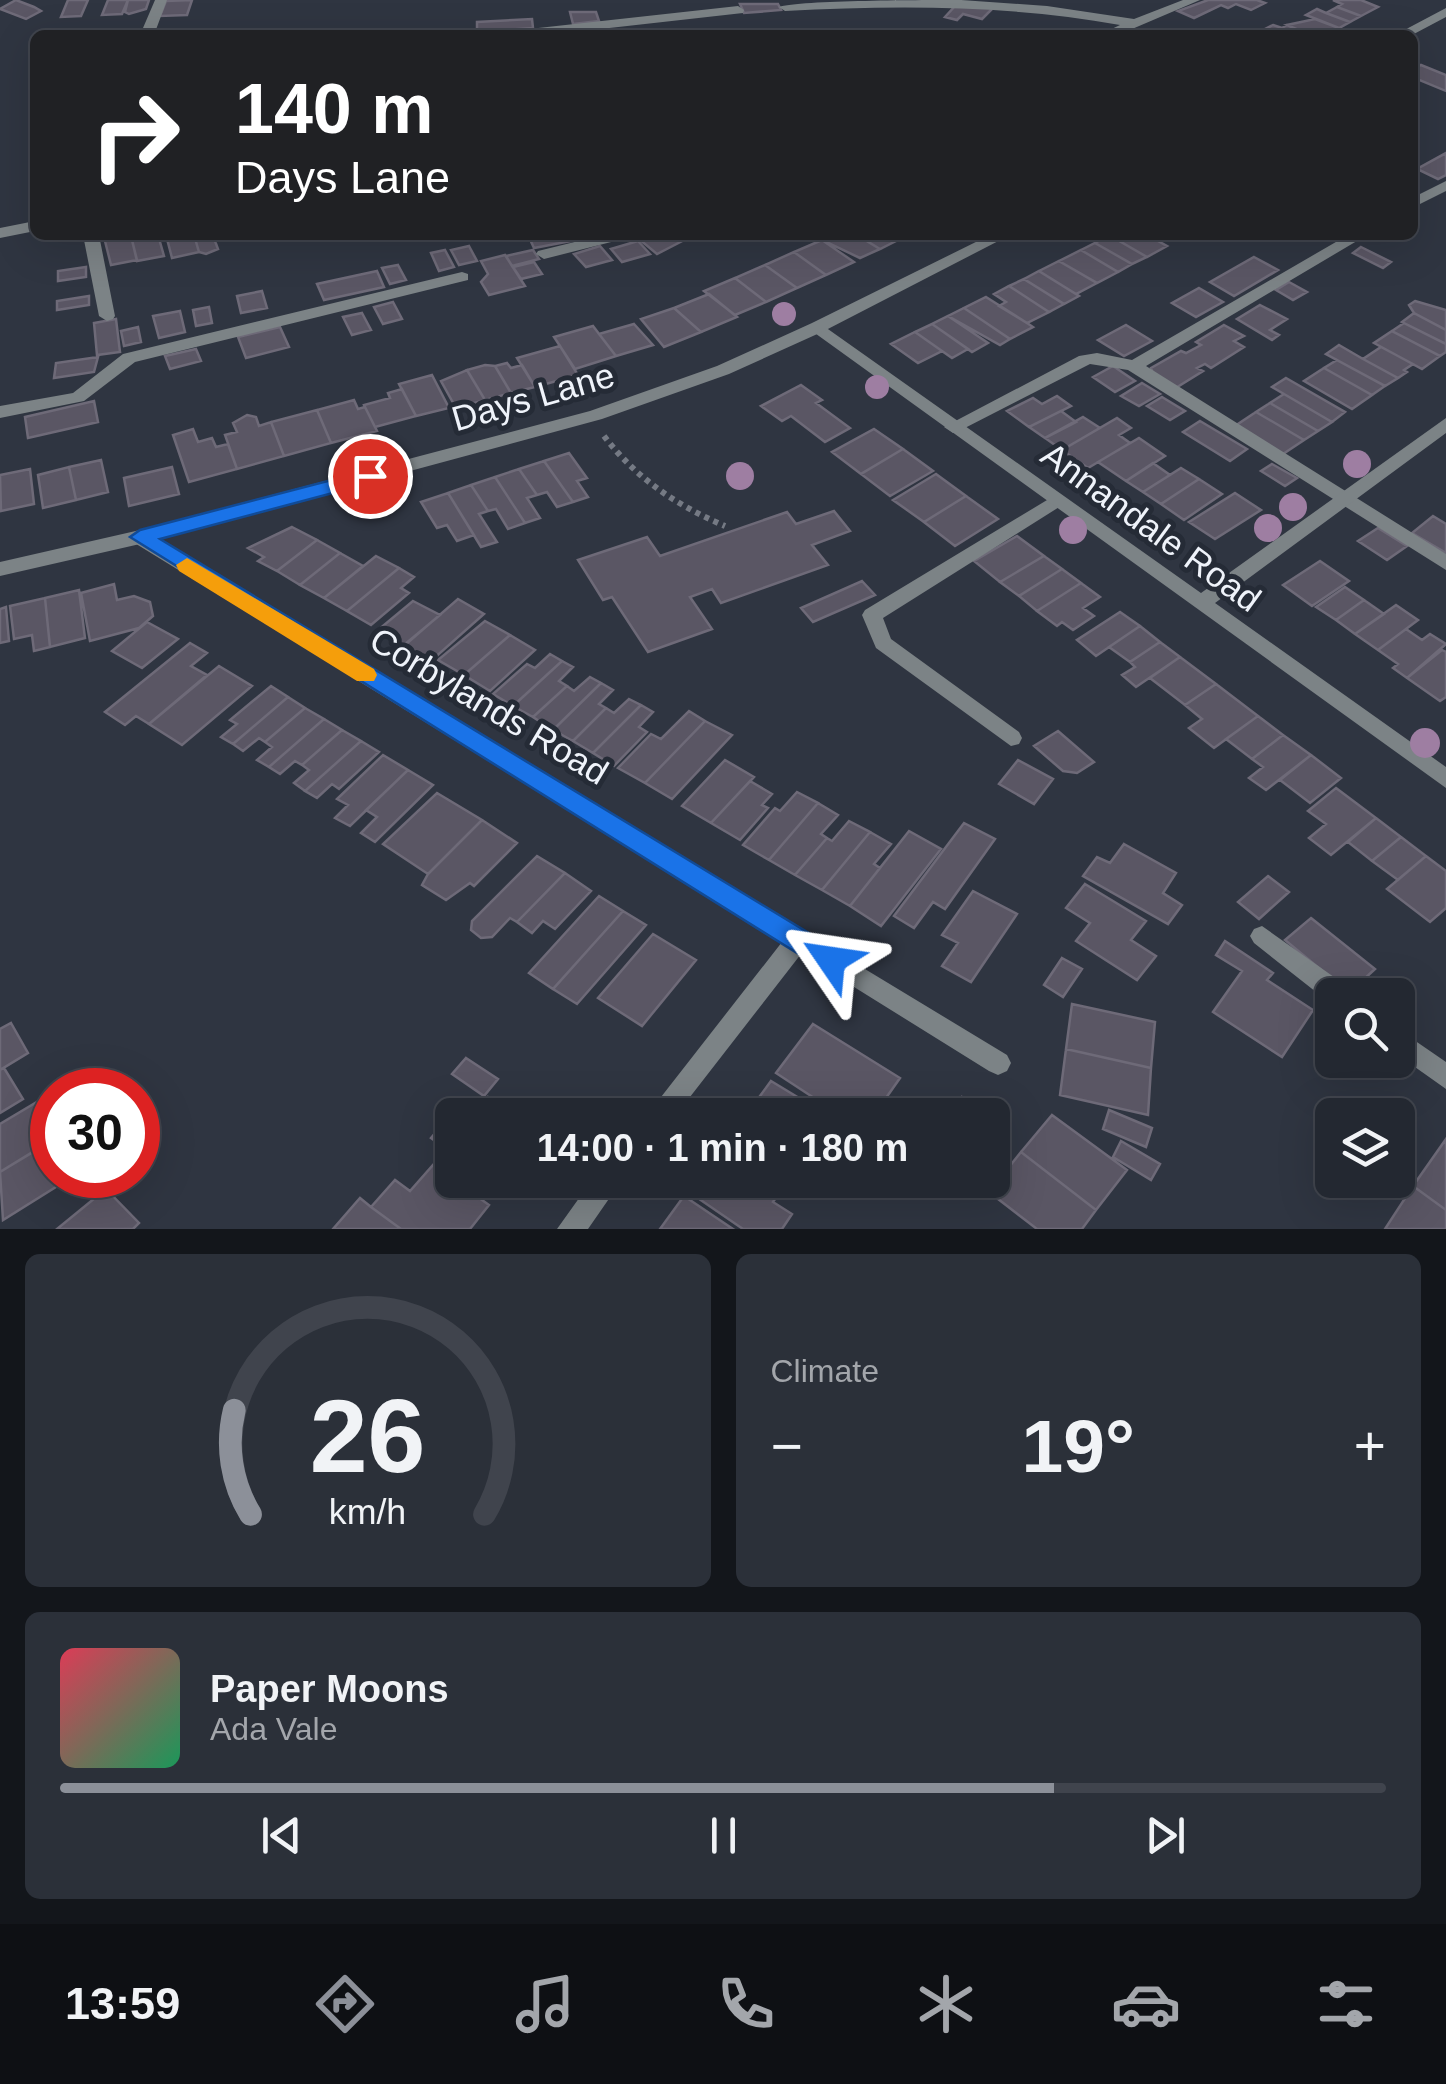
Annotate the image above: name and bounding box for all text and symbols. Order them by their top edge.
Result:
icon: right [70,70,200,200]
text: 140 m [235,70,433,148]
text: Days Lane [235,152,450,203]
street label: Days Lane [447,355,619,438]
pin [328,434,413,519]
street label: Annandale Road [1034,434,1268,619]
icon: arrive [343,449,398,504]
street label: Corbylands Road [363,619,615,792]
position arrow [779,908,883,1012]
map controls [1315,978,1415,1198]
button: search [1315,978,1415,1078]
speed limit sign: 30 [30,1068,160,1198]
button: layers [1315,1098,1415,1198]
text: 14:00 · 1 min · 180 m [537,1127,908,1169]
text: Climate [771,1353,879,1389]
text: 26 [310,1378,426,1494]
text: 19° [1022,1404,1135,1488]
text: − [771,1415,803,1477]
text: + [1354,1415,1386,1477]
text: km/h [329,1492,406,1532]
text: Paper Moons [210,1668,449,1710]
text: Ada Vale [210,1711,338,1747]
icon: previous [254,1808,309,1863]
icon: pause [696,1808,751,1863]
icon: next [1138,1808,1193,1863]
icon: directions [310,1969,380,2039]
icon: music [510,1969,580,2039]
icon: phone [711,1969,781,2039]
icon: climate [911,1969,981,2039]
icon: car [1111,1969,1181,2039]
icon: filters [1311,1969,1381,2039]
text: 13:59 [65,1978,180,2029]

